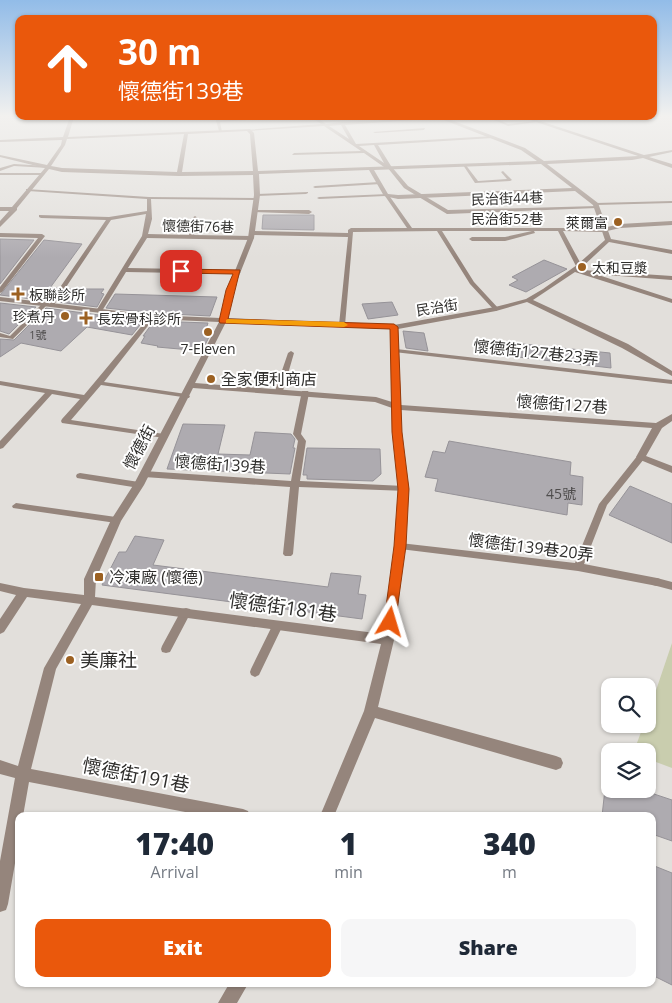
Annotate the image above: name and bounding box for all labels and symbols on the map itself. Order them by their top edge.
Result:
street label: 民治街44巷 [471,187,543,209]
street label: 民治街52巷 [471,209,543,228]
place label: 萊爾富 [566,213,608,232]
street label: 懷德街76巷 [162,216,234,236]
marker: 萊爾富 [612,216,624,228]
pin [160,250,202,292]
place label: 太和豆漿 [592,258,648,277]
marker: 太和豆漿 [576,261,588,273]
place label: 板聯診所 [29,285,85,304]
marker: 板聯診所 [11,287,25,301]
street label: 民治街 [415,294,459,320]
place label: 珍煮丹 [13,307,55,326]
place label: 長宏骨科診所 [97,309,181,328]
marker: 珍煮丹 [59,310,71,322]
marker: 長宏骨科診所 [79,311,93,325]
marker: 7-Eleven [202,326,214,338]
house number: 1號 [29,327,47,342]
street label: 懷德街127巷23弄 [472,334,600,370]
place label: 7-Eleven [180,339,236,358]
place label: 全家便利商店 [221,368,317,390]
marker: 全家便利商店 [205,373,217,385]
street label: 懷德街127巷 [516,390,608,418]
street label: 懷德街 [118,421,160,473]
street label: 懷德街139巷 [174,450,266,478]
house number: 45號 [546,484,576,503]
street label: 懷德街139巷20弄 [467,528,595,566]
place label: 冷凍廠 (懷德) [109,566,203,588]
marker: 冷凍廠 (懷德) [93,571,105,583]
street label: 懷德街181巷 [227,587,339,627]
position arrow [363,595,415,647]
place label: 美廉社 [80,647,137,673]
marker: 美廉社 [64,654,76,666]
street label: 懷德街191巷 [80,752,192,798]

